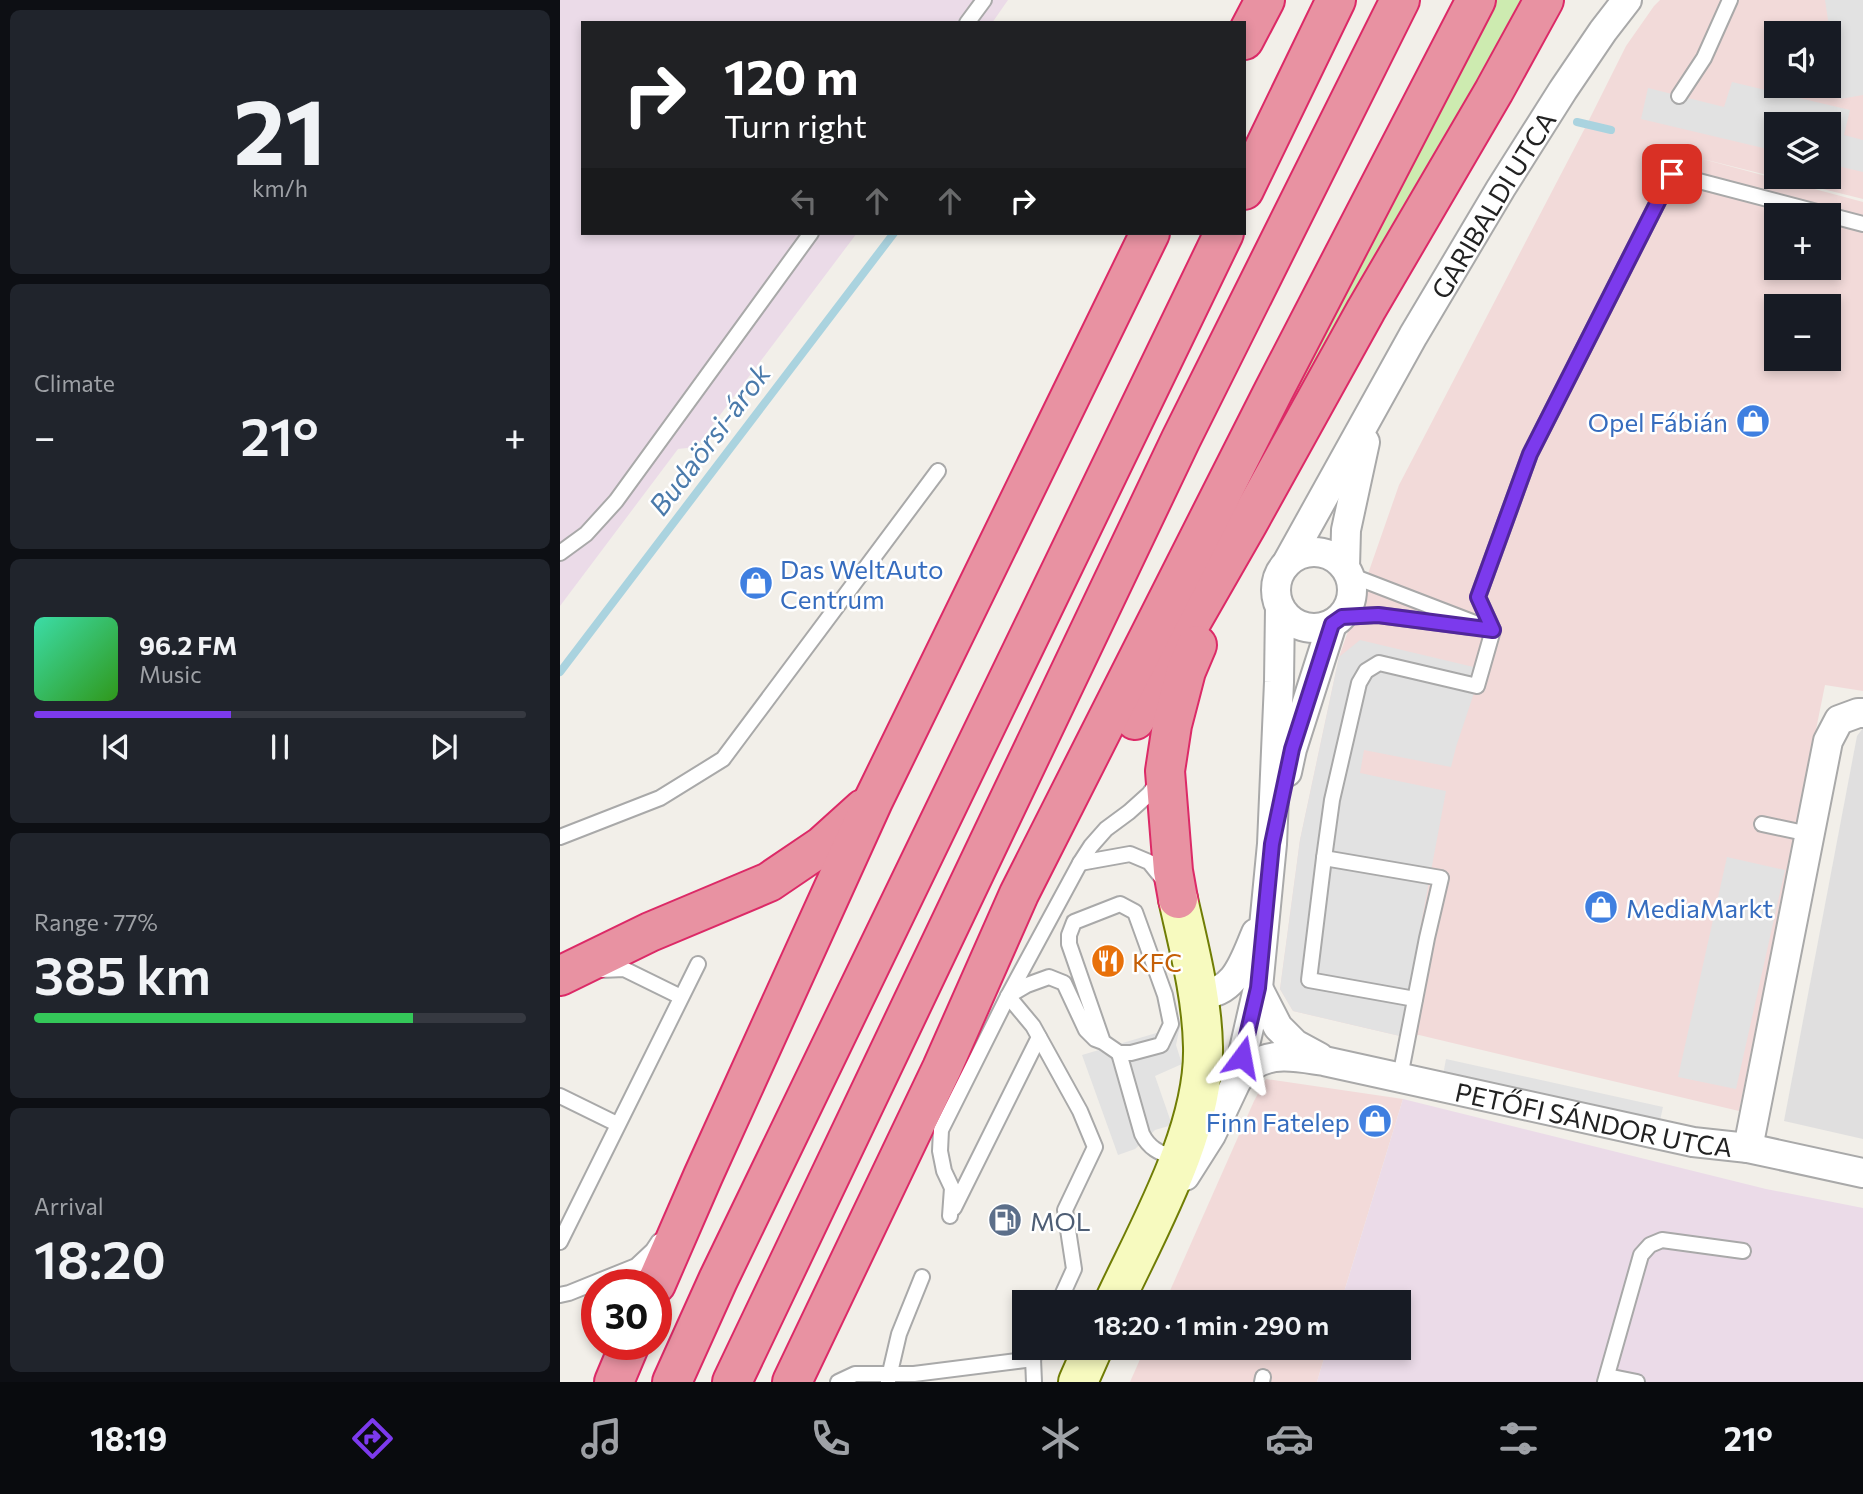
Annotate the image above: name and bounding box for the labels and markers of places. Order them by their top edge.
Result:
pin [1642,144,1702,204]
shop icon: Opel Fábián [1734,402,1772,440]
place label: Opel Fábián [1588,406,1728,437]
place label: Das WeltAuto Centrum [780,553,943,614]
shop icon: Das WeltAuto Centrum [737,564,775,602]
shop icon: MediaMarkt [1582,888,1620,926]
place label: MediaMarkt [1626,892,1773,923]
restaurant icon: KFC [1089,942,1127,980]
place label: KFC [1132,946,1182,977]
shop icon: Finn Fatelep [1356,1102,1394,1140]
place label: Finn Fatelep [1206,1106,1350,1137]
fuel station icon: MOL [986,1201,1024,1239]
place label: MOL [1030,1205,1091,1236]

